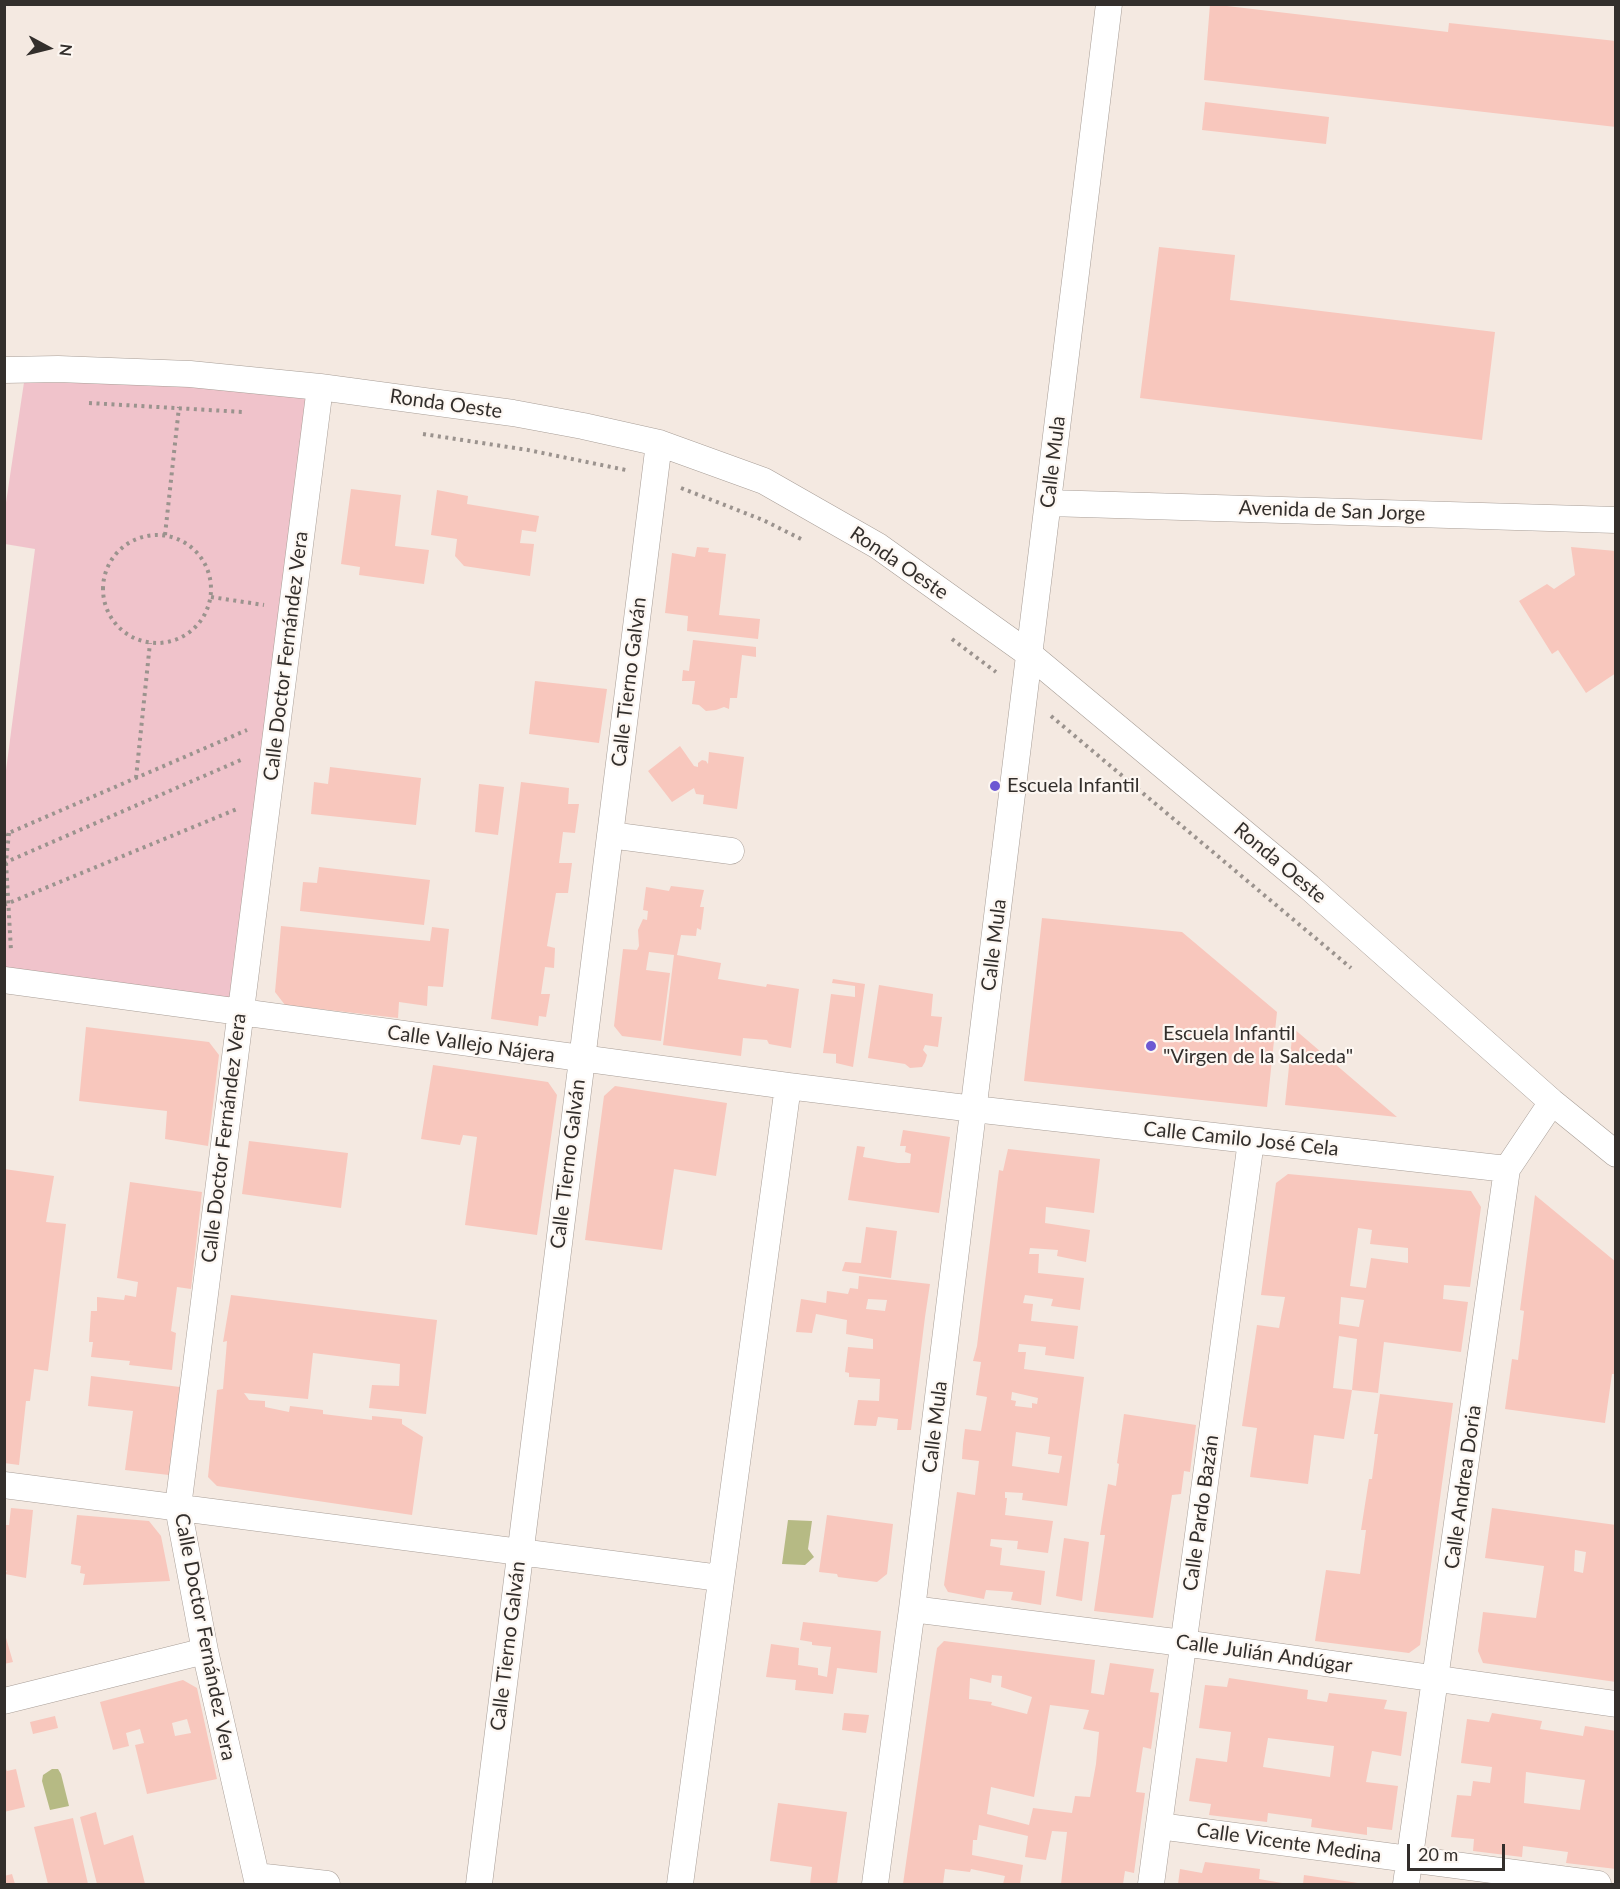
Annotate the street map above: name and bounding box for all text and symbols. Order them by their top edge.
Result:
north arrow [18,18,78,78]
text: N [56,43,77,58]
street label: Ronda Oeste [388,384,504,424]
street label: Calle Mula [1035,415,1071,509]
street label: Avenida de San Jorge [1238,496,1426,526]
street label: Ronda Oeste [845,521,953,605]
street label: Calle Doctor Fernández Vera [259,530,313,782]
street label: Calle Tierno Galván [607,596,651,768]
place label: Escuela Infantil [1007,774,1139,798]
marker: Escuela Infantil [988,779,1002,793]
street label: Ronda Oeste [1229,817,1331,909]
street label: Calle Mula [976,898,1012,992]
street label: Calle Doctor Fernández Vera [197,1012,251,1264]
street label: Calle Vallejo Nájera [386,1020,556,1068]
place label: Escuela Infantil "Virgen de la Salceda" [1163,1022,1353,1069]
marker: Escuela Infantil "Virgen de la Salceda" [1144,1039,1158,1053]
street label: Calle Tierno Galván [546,1078,590,1250]
street label: Calle Camilo José Cela [1142,1117,1340,1161]
street label: Calle Mula [917,1380,953,1474]
street label: Calle Andrea Doria [1440,1404,1486,1570]
street label: Calle Pardo Bazán [1178,1433,1224,1593]
street label: Calle Doctor Fernández Vera [169,1511,241,1763]
street label: Calle Tierno Galván [486,1560,530,1732]
street label: Calle Julián Andúgar [1174,1630,1354,1678]
street label: Calle Vicente Medina [1195,1818,1383,1868]
scale bar [1410,1832,1508,1870]
text: 20 m [1418,1843,1458,1865]

